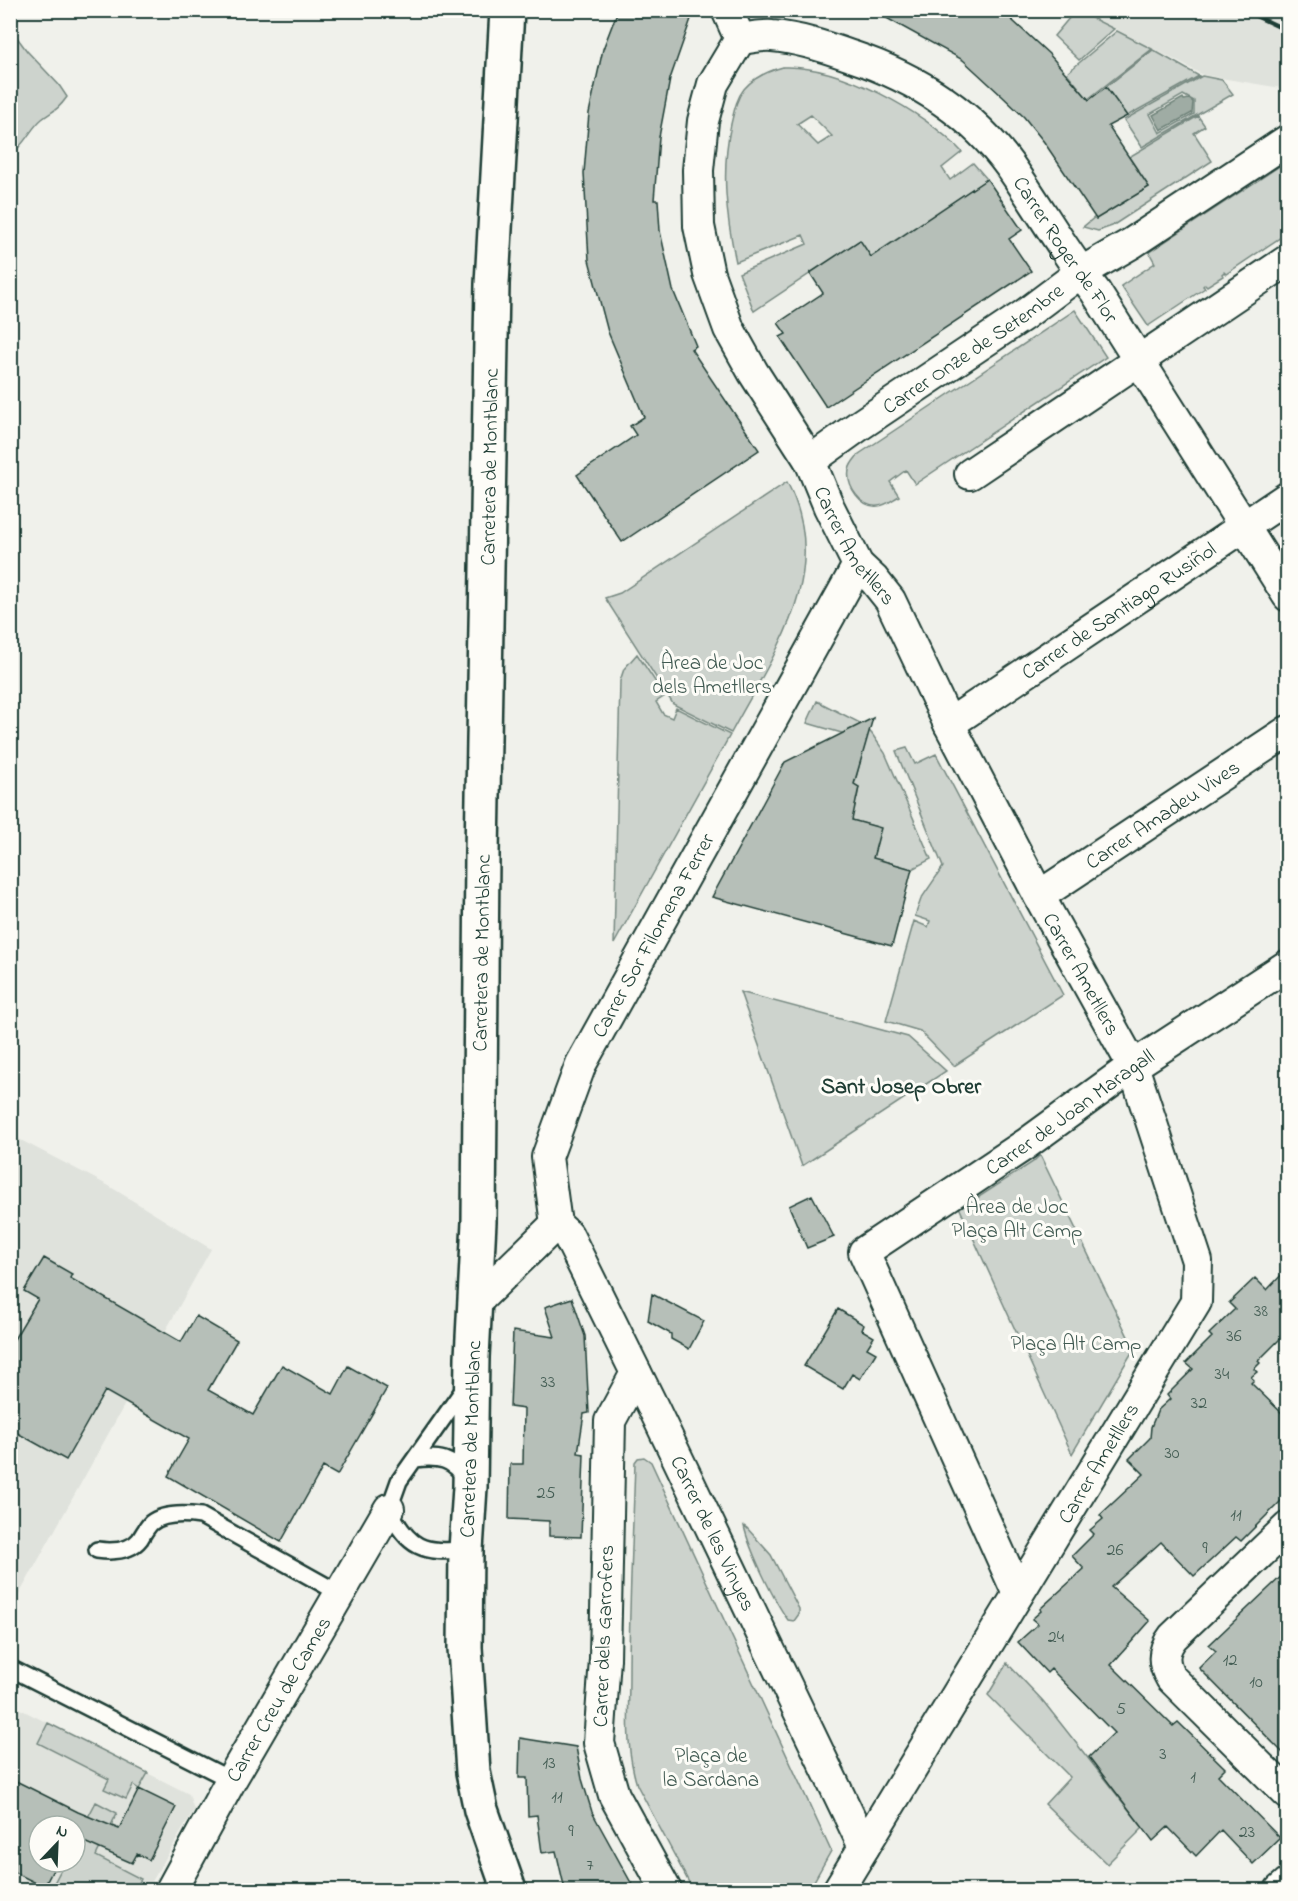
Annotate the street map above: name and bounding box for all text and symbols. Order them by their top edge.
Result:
street label: Carrer Roger de Flor [1004,171,1125,330]
street label: Carrer Onze de Setembre [877,277,1071,423]
street label: Carretera de Montblanc [474,367,508,566]
street label: Carrer Ametllers [805,482,902,613]
street label: Carrer de Santiago Rusiñol [1016,536,1223,688]
park label: Àrea de Joc dels Ametllers [652,649,772,703]
street label: Carrer Amadeu Vives [1080,754,1247,878]
street label: Carrer Sor Filomena Ferrer [585,828,723,1044]
street label: Carretera de Montblanc [466,853,500,1052]
street label: Carrer Ametllers [1034,908,1126,1042]
street label: Carrer de Joan Maragall [980,1043,1161,1184]
district label: Sant Josep Obrer [821,1072,982,1104]
park label: Àrea de Joc Plaça Alt Camp [951,1193,1083,1247]
house number: 38 [1254,1299,1268,1325]
house number: 36 [1226,1324,1242,1350]
park label: Plaça Alt Camp [1010,1330,1142,1360]
street label: Carretera de Montblanc [454,1339,490,1538]
house number: 34 [1215,1362,1230,1388]
house number: 33 [541,1370,555,1396]
house number: 32 [1191,1391,1207,1417]
street label: Carrer Ametllers [1052,1398,1148,1530]
house number: 30 [1164,1441,1180,1467]
street label: Carrer de les Vinyes [662,1451,762,1617]
house number: 25 [536,1481,556,1507]
house number: 11 [1230,1503,1242,1529]
house number: 9 [1202,1536,1208,1562]
house number: 26 [1107,1538,1124,1564]
street label: Carrer dels Garrofers [587,1544,623,1728]
street label: Carrer Creu de Cames [220,1611,340,1789]
house number: 24 [1048,1625,1065,1651]
house number: 12 [1223,1648,1237,1674]
house number: 10 [1249,1670,1263,1696]
house number: 5 [1116,1697,1126,1723]
park label: Plaça de la Sardana [663,1742,759,1796]
house number: 3 [1159,1742,1167,1768]
house number: 13 [542,1751,556,1777]
house number: 1 [1190,1765,1196,1791]
house number: 11 [551,1785,563,1811]
north arrow [27,1814,87,1874]
text: N [52,1819,72,1845]
house number: 9 [568,1819,574,1845]
house number: 23 [1239,1820,1255,1846]
house number: 7 [586,1853,594,1879]

